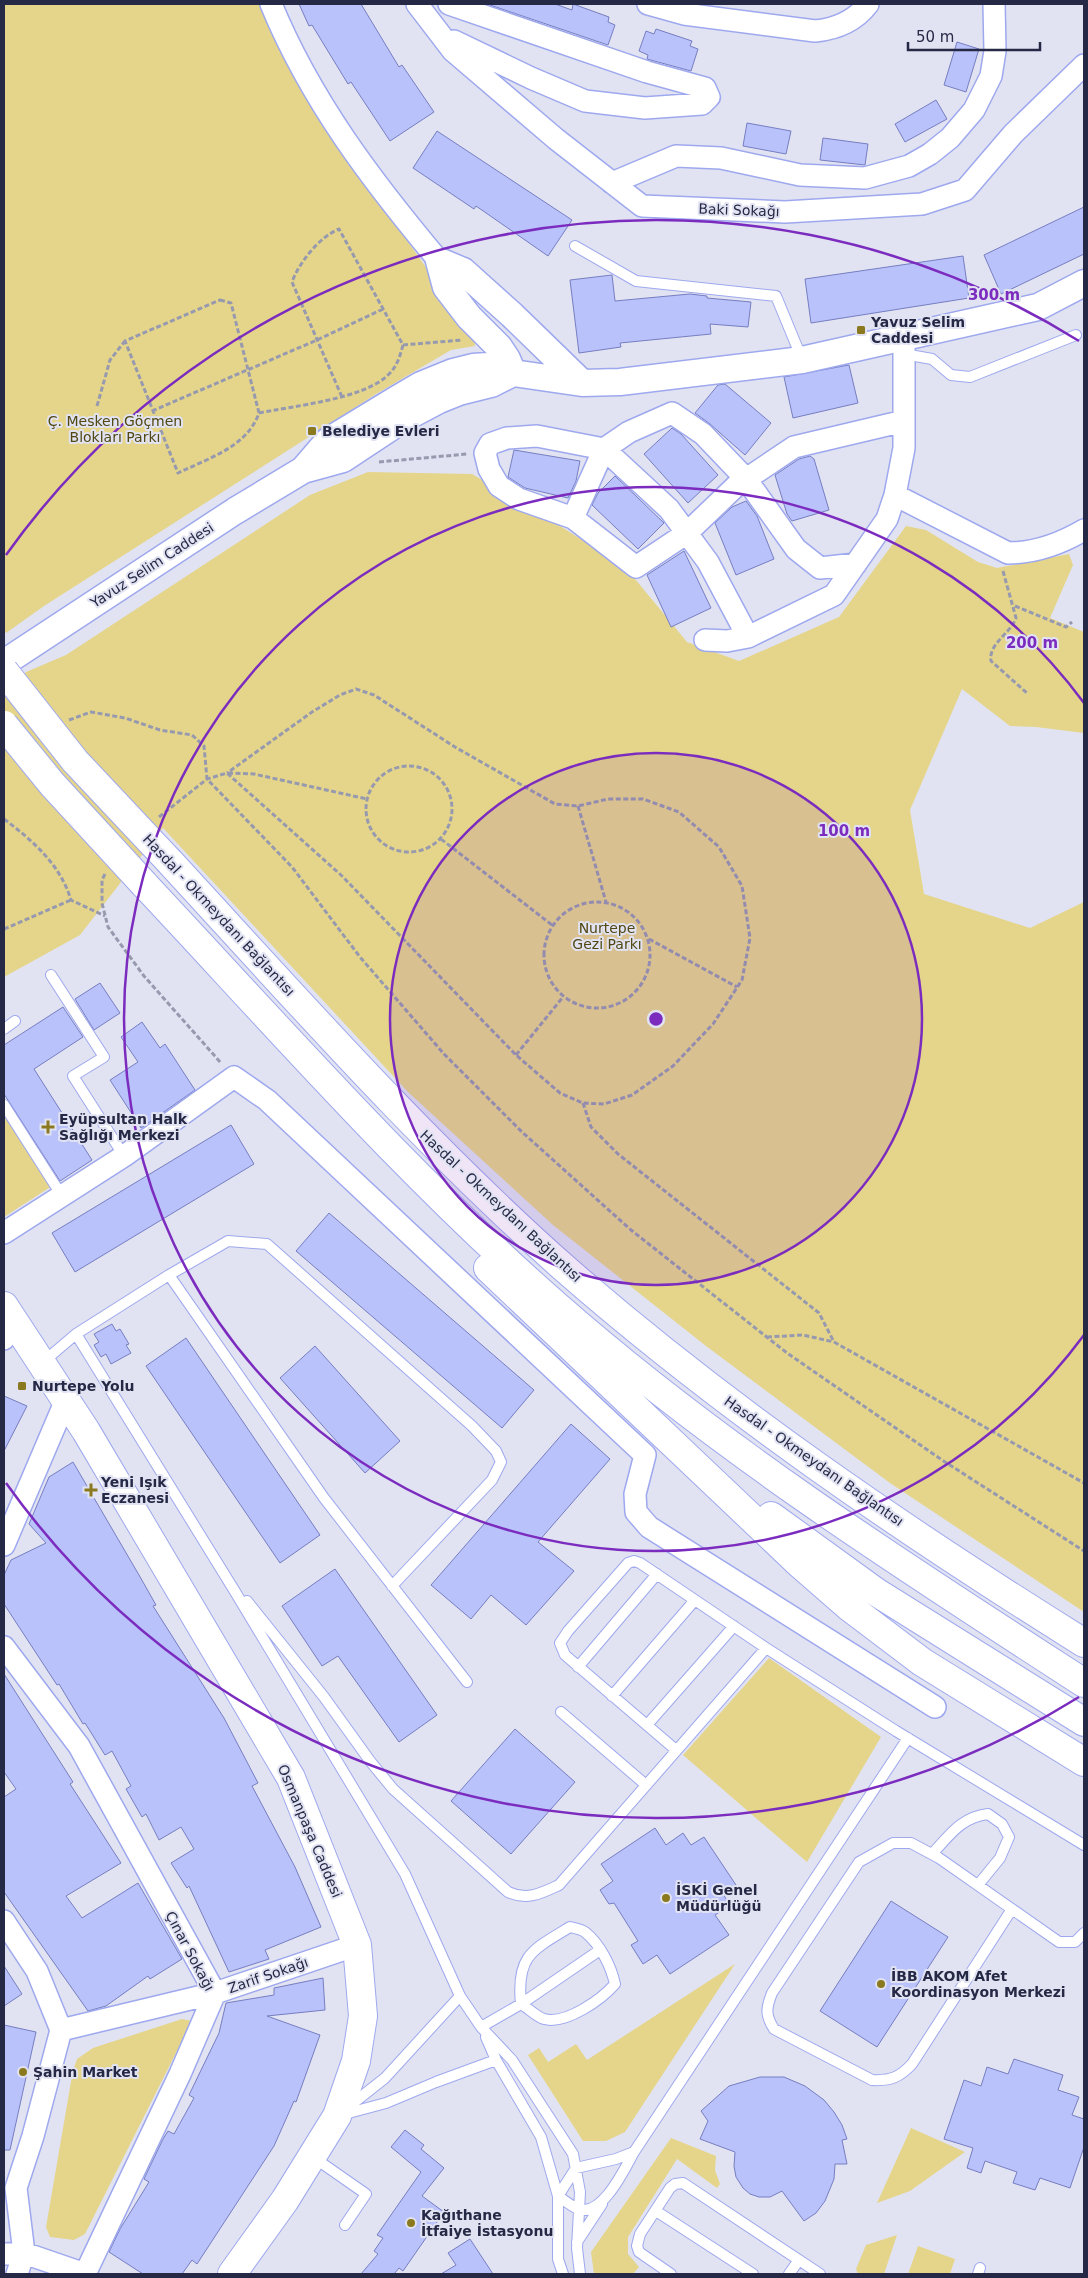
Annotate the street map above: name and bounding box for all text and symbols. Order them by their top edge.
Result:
scale bar [908,20,1040,52]
text: 50 m [916,28,954,46]
street label: Baki Sokağı [698,201,780,219]
text: 300 m [968,286,1020,304]
place label: Yavuz Selim Caddesi [870,314,965,346]
marker: Yavuz Selim Caddesi [855,324,867,336]
park label: Ç. Mesken Göçmen Blokları Parkı [48,413,182,445]
place label: Belediye Evleri [322,423,439,439]
marker: Belediye Evleri [306,425,318,437]
street label: Yavuz Selim Caddesi [87,519,217,611]
text: 200 m [1006,634,1058,652]
text: 100 m [818,822,870,840]
street label: Hasdal - Okmeydanı Bağlantısı [140,831,298,999]
park label: Nurtepe Gezi Parkı [572,920,642,952]
centre of rings [647,1010,665,1028]
place label: Eyüpsultan Halk Sağlığı Merkezi [59,1111,188,1143]
marker: Eyüpsultan Halk Sağlığı Merkezi [41,1120,55,1134]
street label: Hasdal - Okmeydanı Bağlantısı [417,1127,585,1285]
place label: Nurtepe Yolu [32,1378,134,1394]
marker: Nurtepe Yolu [16,1380,28,1392]
street label: Hasdal - Okmeydanı Bağlantısı [721,1393,907,1529]
place label: Yeni Işık Eczanesi [100,1474,169,1506]
marker: Yeni Işık Eczanesi [85,1484,97,1496]
street label: Osmanpaşa Caddesi [275,1762,345,1900]
place label: İSKİ Genel Müdürlüğü [676,1882,762,1914]
marker: İSKİ Genel Müdürlüğü [660,1892,672,1904]
street label: Çınar Sokağı [162,1908,218,1994]
street label: Zarif Sokağı [226,1954,310,1996]
place label: İBB AKOM Afet Koordinasyon Merkezi [891,1968,1066,2000]
marker: İBB AKOM Afet Koordinasyon Merkezi [875,1978,887,1990]
place label: Şahin Market [33,2064,138,2080]
marker: Şahin Market [17,2066,29,2078]
place label: Kağıthane İtfaiye İstasyonu [421,2207,553,2239]
marker: Kağıthane İtfaiye İstasyonu [405,2217,417,2229]

